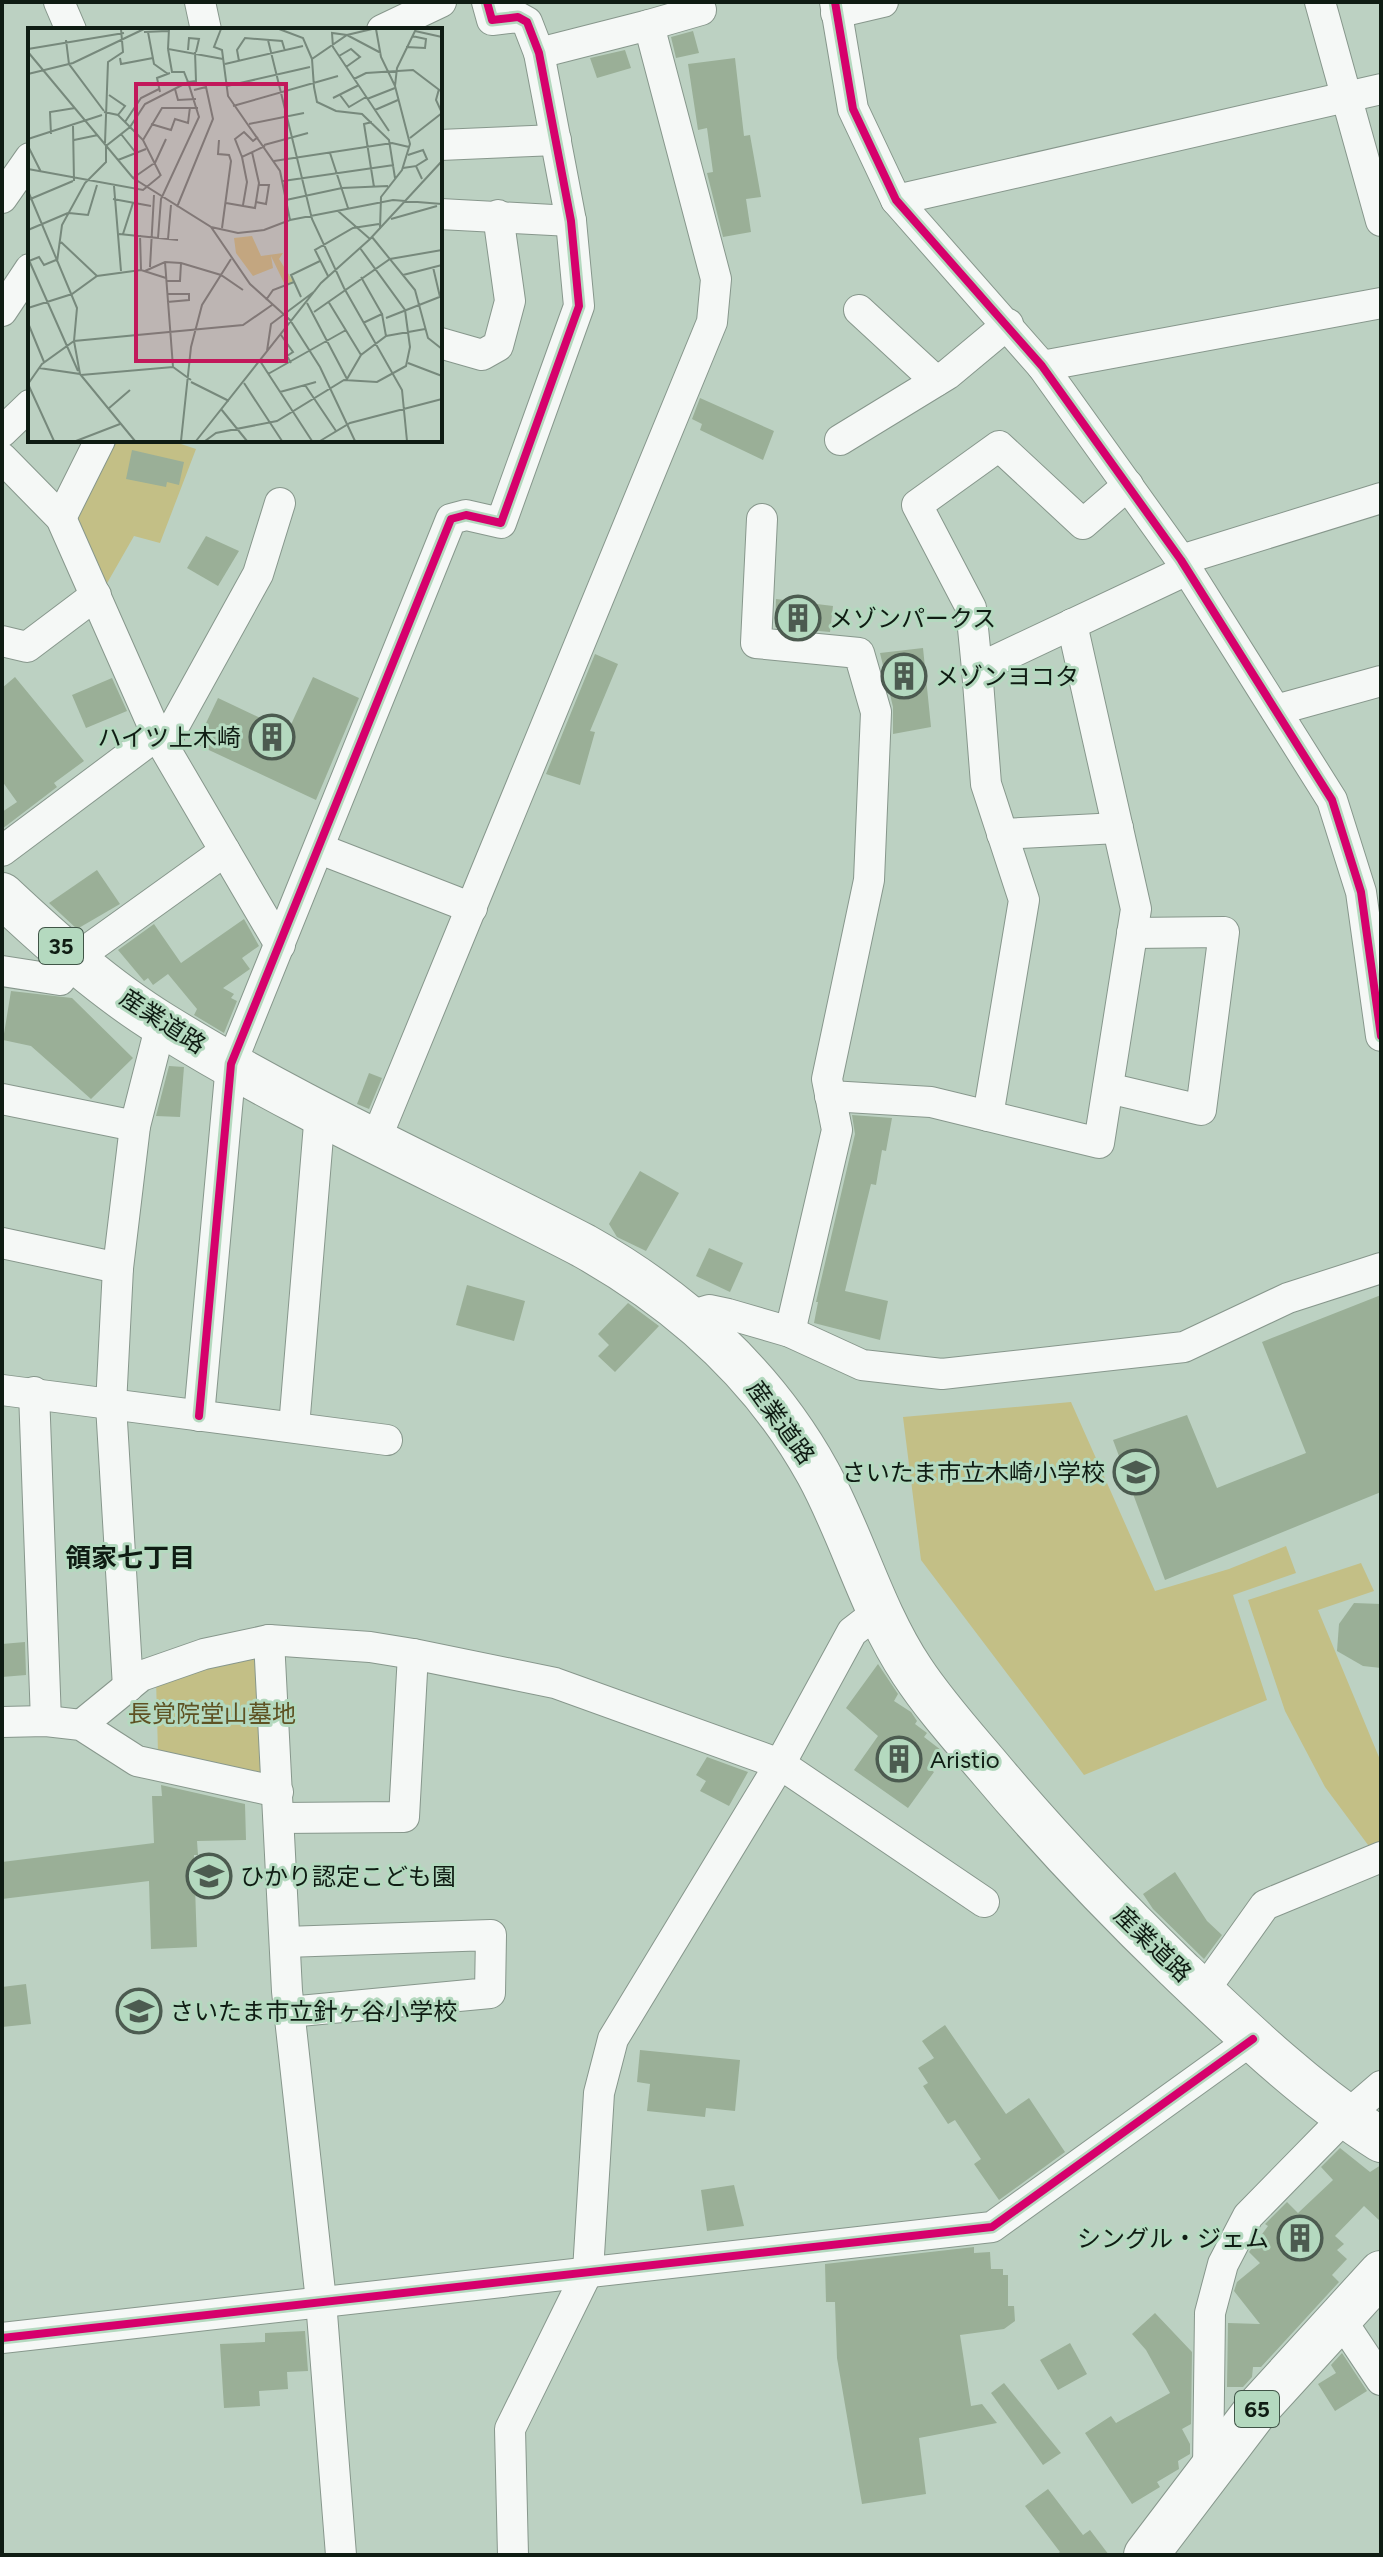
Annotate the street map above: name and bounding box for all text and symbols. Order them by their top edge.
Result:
inset map [28,28,442,442]
building icon: メゾンパークス [774,594,822,642]
place label: メゾンパークス [829,604,996,633]
building icon: メゾンヨコタ [880,652,928,700]
place label: メゾンヨコタ [935,662,1079,691]
building icon: ハイツ上木崎 [248,713,296,761]
place label: ハイツ上木崎 [97,723,241,752]
road number: 35 [39,928,83,964]
street label: 産業道路 [115,983,211,1059]
street label: 産業道路 [741,1375,821,1469]
school or university icon: さいたま市立木崎小学校 [1112,1448,1160,1496]
place label: さいたま市立木崎小学校 [842,1458,1105,1487]
district label: 領家七丁目 [65,1542,195,1574]
park label: 長覚院堂山墓地 [128,1699,296,1728]
building icon: Aristio [875,1735,923,1783]
place label: Aristio [930,1745,1000,1774]
school or university icon: ひかり認定こども園 [185,1852,233,1900]
place label: ひかり認定こども園 [240,1862,456,1891]
street label: 産業道路 [1108,1900,1198,1988]
school or university icon: さいたま市立針ヶ谷小学校 [115,1987,163,2035]
place label: さいたま市立針ヶ谷小学校 [170,1997,457,2026]
building icon: シングル・ジェム [1276,2214,1324,2262]
place label: シングル・ジェム [1077,2224,1269,2253]
road number: 65 [1235,2391,1279,2427]

